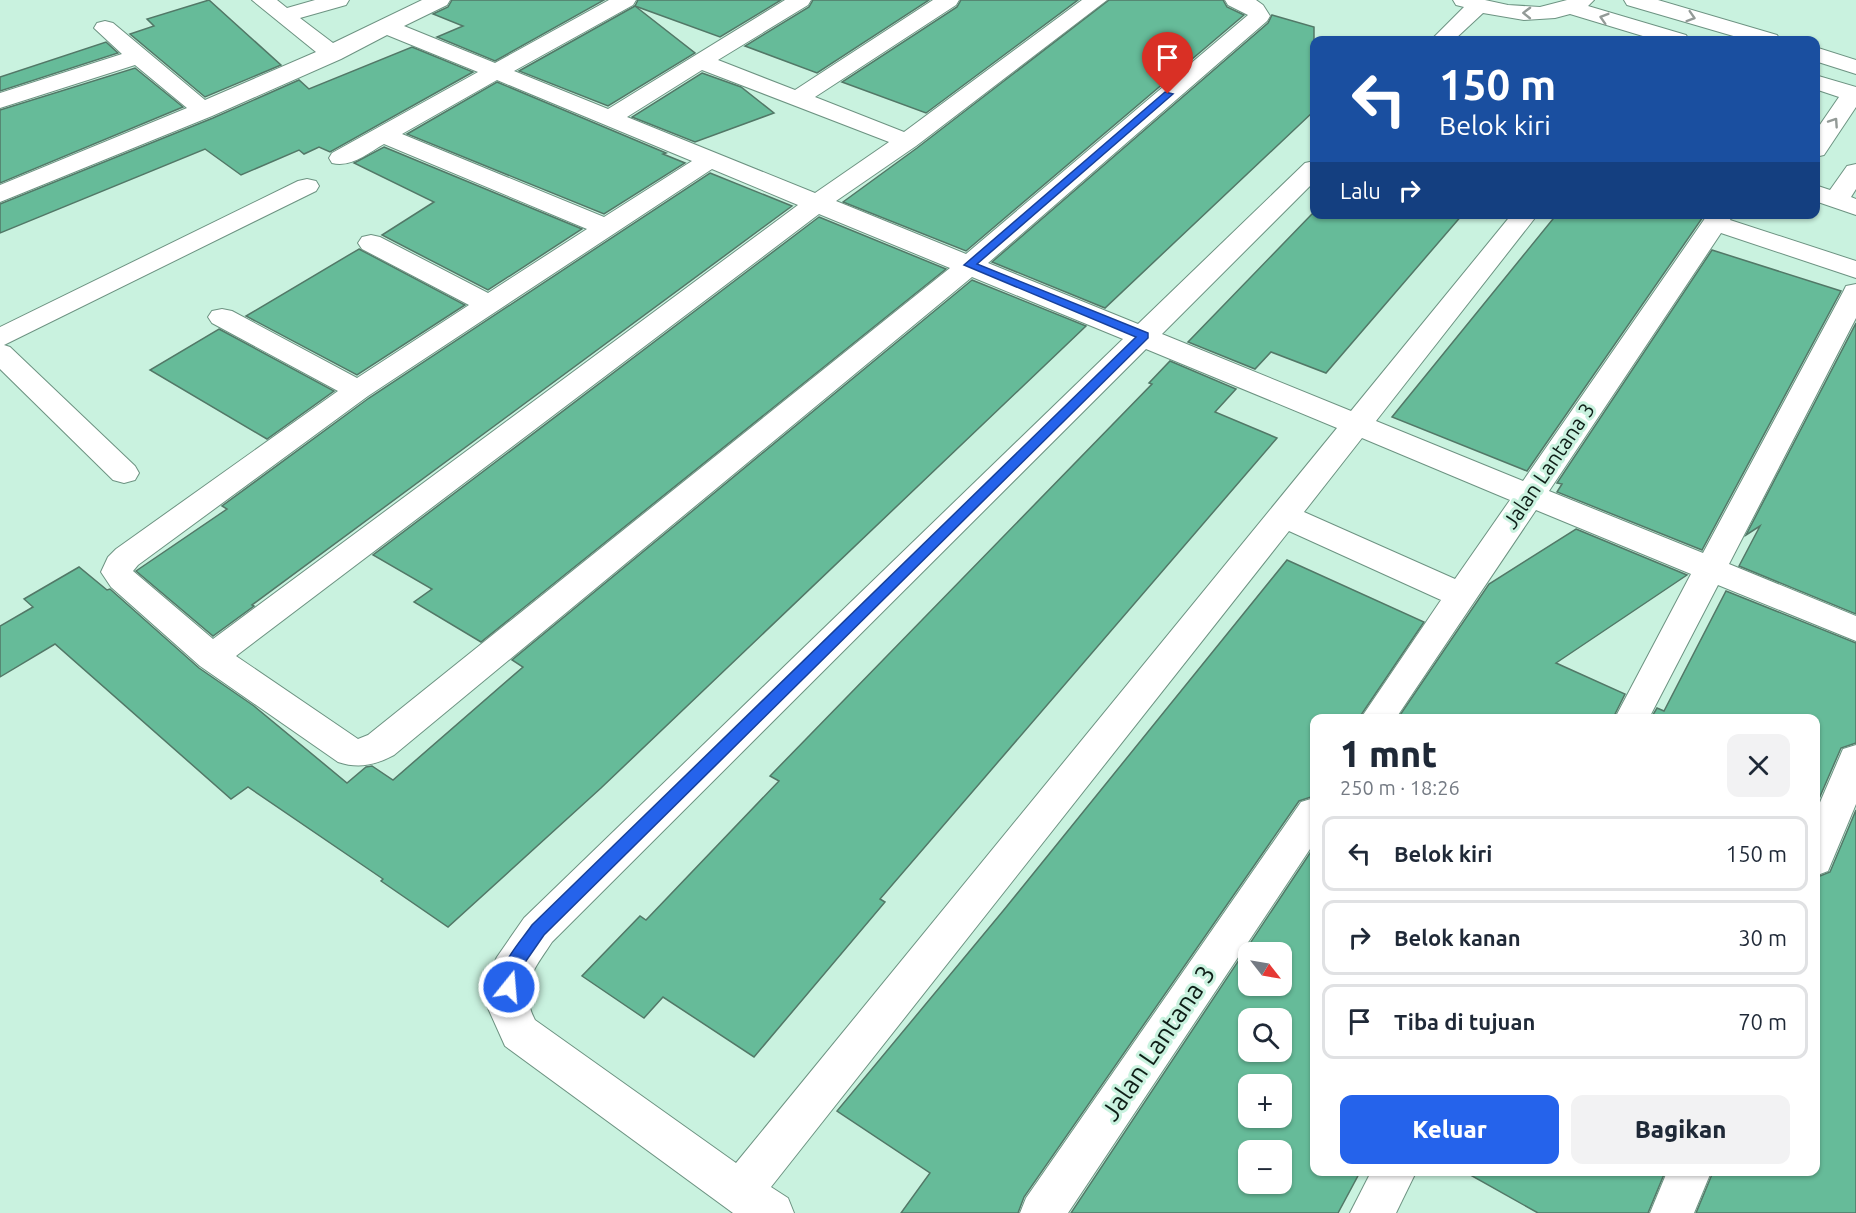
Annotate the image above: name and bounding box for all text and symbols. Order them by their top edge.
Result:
one-way arrow [1522,6,1531,19]
one-way arrow [1685,10,1696,22]
one-way arrow [1599,13,1610,25]
pin [1142,32,1193,94]
icon: arrive [1151,41,1184,74]
icon: left [1340,60,1418,138]
text: 150 m [1439,61,1556,108]
text: Belok kiri [1439,110,1551,140]
one-way arrow [1827,118,1838,129]
icon: right [1393,174,1426,207]
text: Lalu [1340,178,1381,203]
street label: Jalan Lantana 3 [1497,398,1599,533]
text: 1 mnt [1340,733,1437,774]
button: close [1727,734,1790,797]
text: 250 m · 18:26 [1340,776,1460,799]
icon: left [1343,837,1376,870]
text: Belok kiri [1394,841,1492,866]
text: 150 m [1726,841,1787,866]
icon: right [1343,921,1376,954]
text: Belok kanan [1394,925,1521,950]
text: 30 m [1738,925,1787,950]
north arrow [1238,942,1292,996]
map controls [1238,942,1292,1194]
position arrow [477,955,541,1019]
street label: Jalan Lantana 3 [1095,960,1220,1126]
icon: arrive [1343,1005,1376,1038]
button: search [1238,1008,1292,1062]
text: Tiba di tujuan [1394,1009,1535,1034]
text: 70 m [1738,1009,1787,1034]
button: + [1238,1074,1292,1128]
button: Keluar [1340,1095,1559,1164]
button: Bagikan [1571,1095,1790,1164]
button: − [1238,1140,1292,1194]

